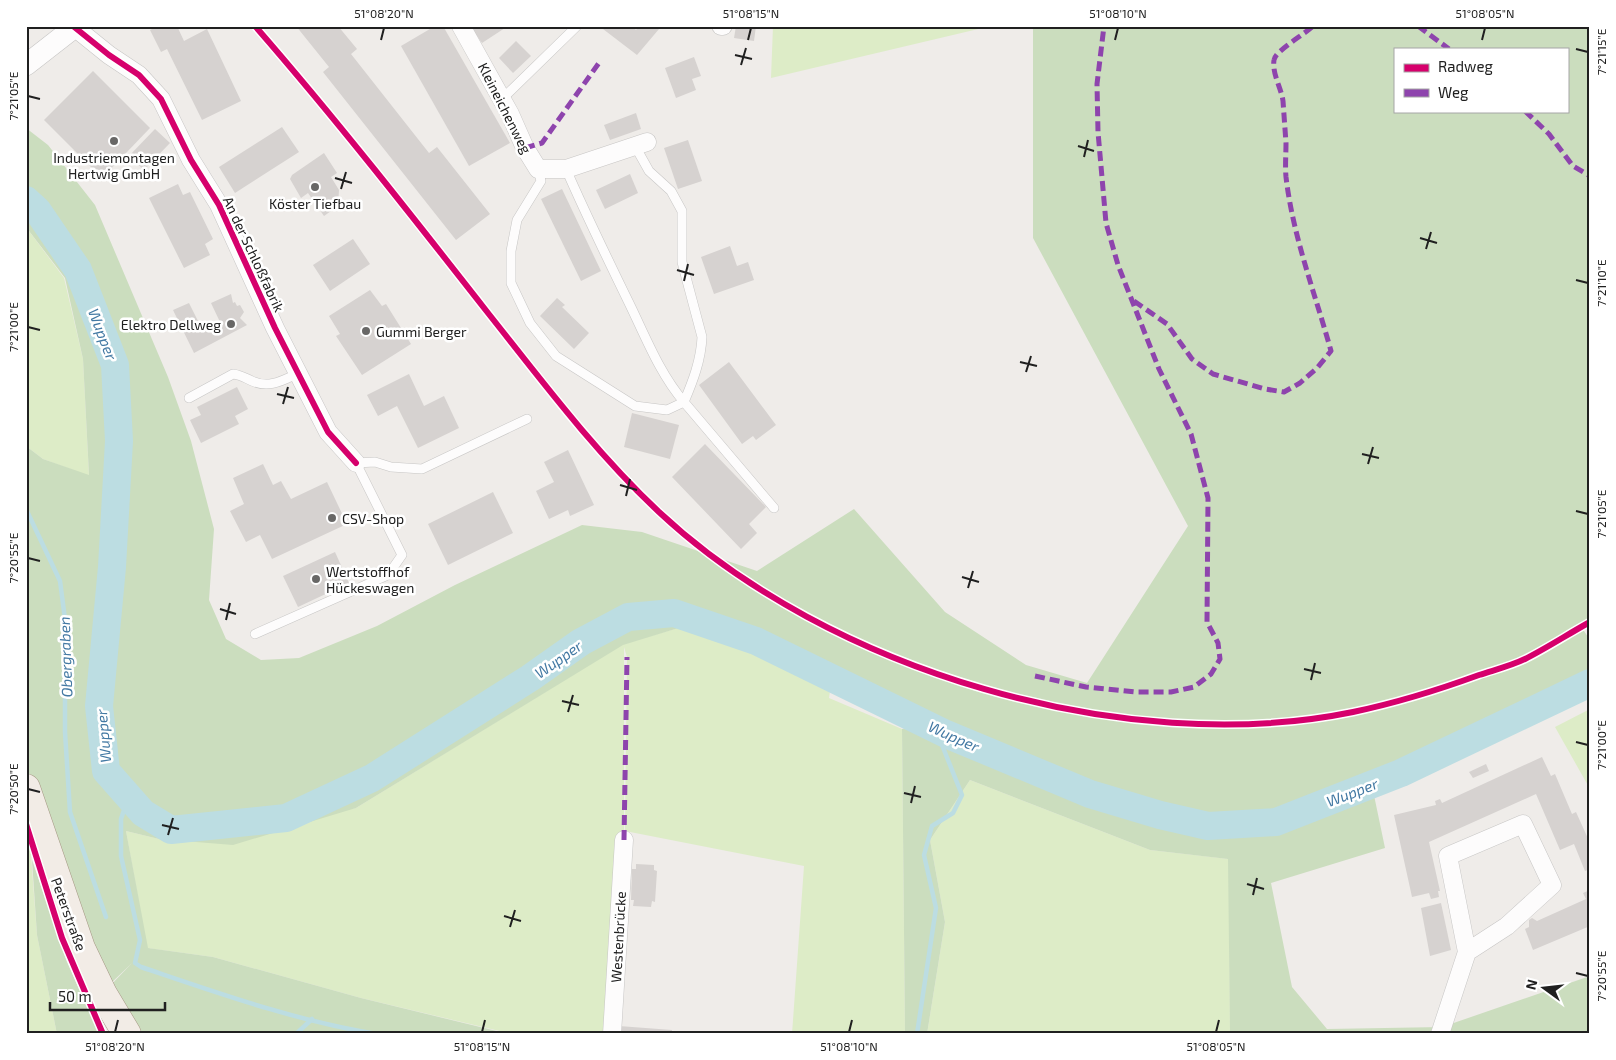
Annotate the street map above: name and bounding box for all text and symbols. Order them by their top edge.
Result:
text: 51°08'20"N [354,6,414,20]
text: 51°08'15"N [723,6,779,20]
text: 51°08'10"N [1089,6,1147,20]
text: 51°08'05"N [1456,6,1514,20]
text: 7°21'15"E [1594,28,1608,75]
legend [1394,48,1568,112]
text: Radweg [1438,57,1493,75]
street label: Kleineichenweg [475,60,535,157]
text: 7°21'05"E [6,71,20,121]
text: Weg [1438,83,1469,101]
marker: Industriemontagen Hertwig GmbH [108,135,120,147]
place label: Industriemontagen Hertwig GmbH [53,149,175,182]
marker: Köster Tiefbau [309,181,321,193]
street label: An der Schloßfabrik [220,194,288,314]
place label: Köster Tiefbau [269,195,361,212]
text: 7°21'10"E [1594,259,1608,307]
text: 7°21'00"E [6,302,20,352]
water label: Wupper [85,306,121,363]
place label: Elektro Dellweg [121,316,221,333]
marker: Elektro Dellweg [225,318,237,330]
place label: Gummi Berger [376,323,467,340]
marker: Gummi Berger [360,325,372,337]
text: 7°21'05"E [1594,489,1608,539]
place label: CSV-Shop [342,510,404,527]
marker: CSV-Shop [326,512,338,524]
text: 7°20'55"E [6,532,20,583]
place label: Wertstoffhof Hückeswagen [326,563,414,596]
marker: Wertstoffhof Hückeswagen [310,573,322,585]
water label: Obergraben [55,616,75,698]
water label: Wupper [531,636,586,682]
water label: Wupper [92,707,114,764]
water label: Wupper [926,717,983,756]
text: 7°21'00"E [1594,720,1608,770]
text: 7°20'50"E [6,763,20,815]
water label: Wupper [1324,774,1381,810]
street label: Peterstraße [48,875,90,953]
street label: Westenbrücke [607,891,629,983]
text: 7°20'55"E [1594,950,1608,1001]
north arrow [1518,962,1568,1012]
text: N [1521,977,1540,992]
scale bar [50,980,165,1012]
text: 50 m [58,987,92,1005]
text: 51°08'20"N [85,1039,145,1053]
text: 51°08'15"N [454,1039,510,1053]
text: 51°08'10"N [820,1039,878,1053]
text: 51°08'05"N [1187,1039,1245,1053]

